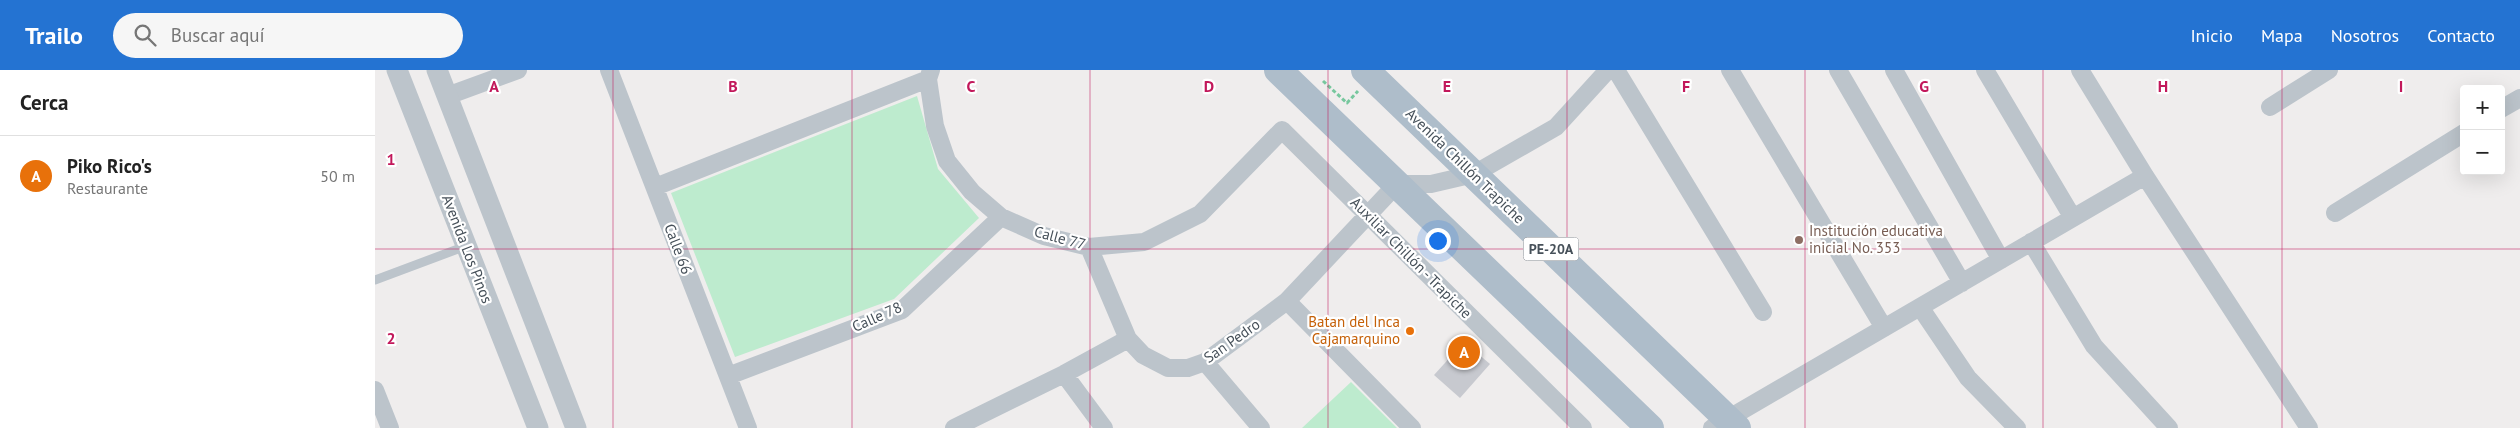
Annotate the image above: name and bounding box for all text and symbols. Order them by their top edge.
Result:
search box [113,13,463,58]
text: Trailo [25,20,83,51]
icon: search [131,21,159,49]
text: Buscar aquí [171,23,265,47]
text: Inicio [2190,24,2233,47]
text: Mapa [2261,24,2303,47]
text: Nosotros [2331,24,2399,47]
text: Contacto [2427,24,2495,47]
text: A [489,76,499,96]
text: B [728,76,738,96]
text: C [967,76,976,96]
text: D [1204,76,1214,96]
text: E [1443,76,1451,96]
text: F [1682,76,1690,96]
text: G [1919,76,1929,96]
text: H [2158,76,2168,96]
text: I [2399,76,2403,96]
map controls [2460,85,2505,175]
button: + [2460,85,2505,130]
text: Cerca [20,89,69,116]
street label: Avenida Chillón Trapiche [1402,104,1529,227]
button: − [2460,130,2505,175]
text: 1 [386,149,396,169]
text: Piko Rico's [67,154,152,178]
text: A [31,166,41,186]
text: 50 m [320,166,355,186]
text: Restaurante [67,178,148,198]
street label: Avenida Los Pinos [438,192,497,306]
street label: Auxiliar Chillón - Trapiche [1347,193,1476,322]
street label: Calle 66 [660,221,697,277]
place label: Institución educativa inicial No. 353 [1809,221,1943,257]
street label: Calle 77 [1032,222,1088,253]
your location [1425,228,1451,254]
marker: Institución educativa inicial No. 353 [1793,234,1805,246]
road number: PE-20A [1523,238,1579,260]
street label: Calle 78 [849,297,905,336]
place label: Batan del Inca Cajamarquino [1308,312,1400,348]
street label: San Pedro [1200,314,1263,367]
marker: Batan del Inca Cajamarquino [1404,325,1416,337]
text: 2 [386,328,396,348]
pin: A [1448,333,1480,371]

